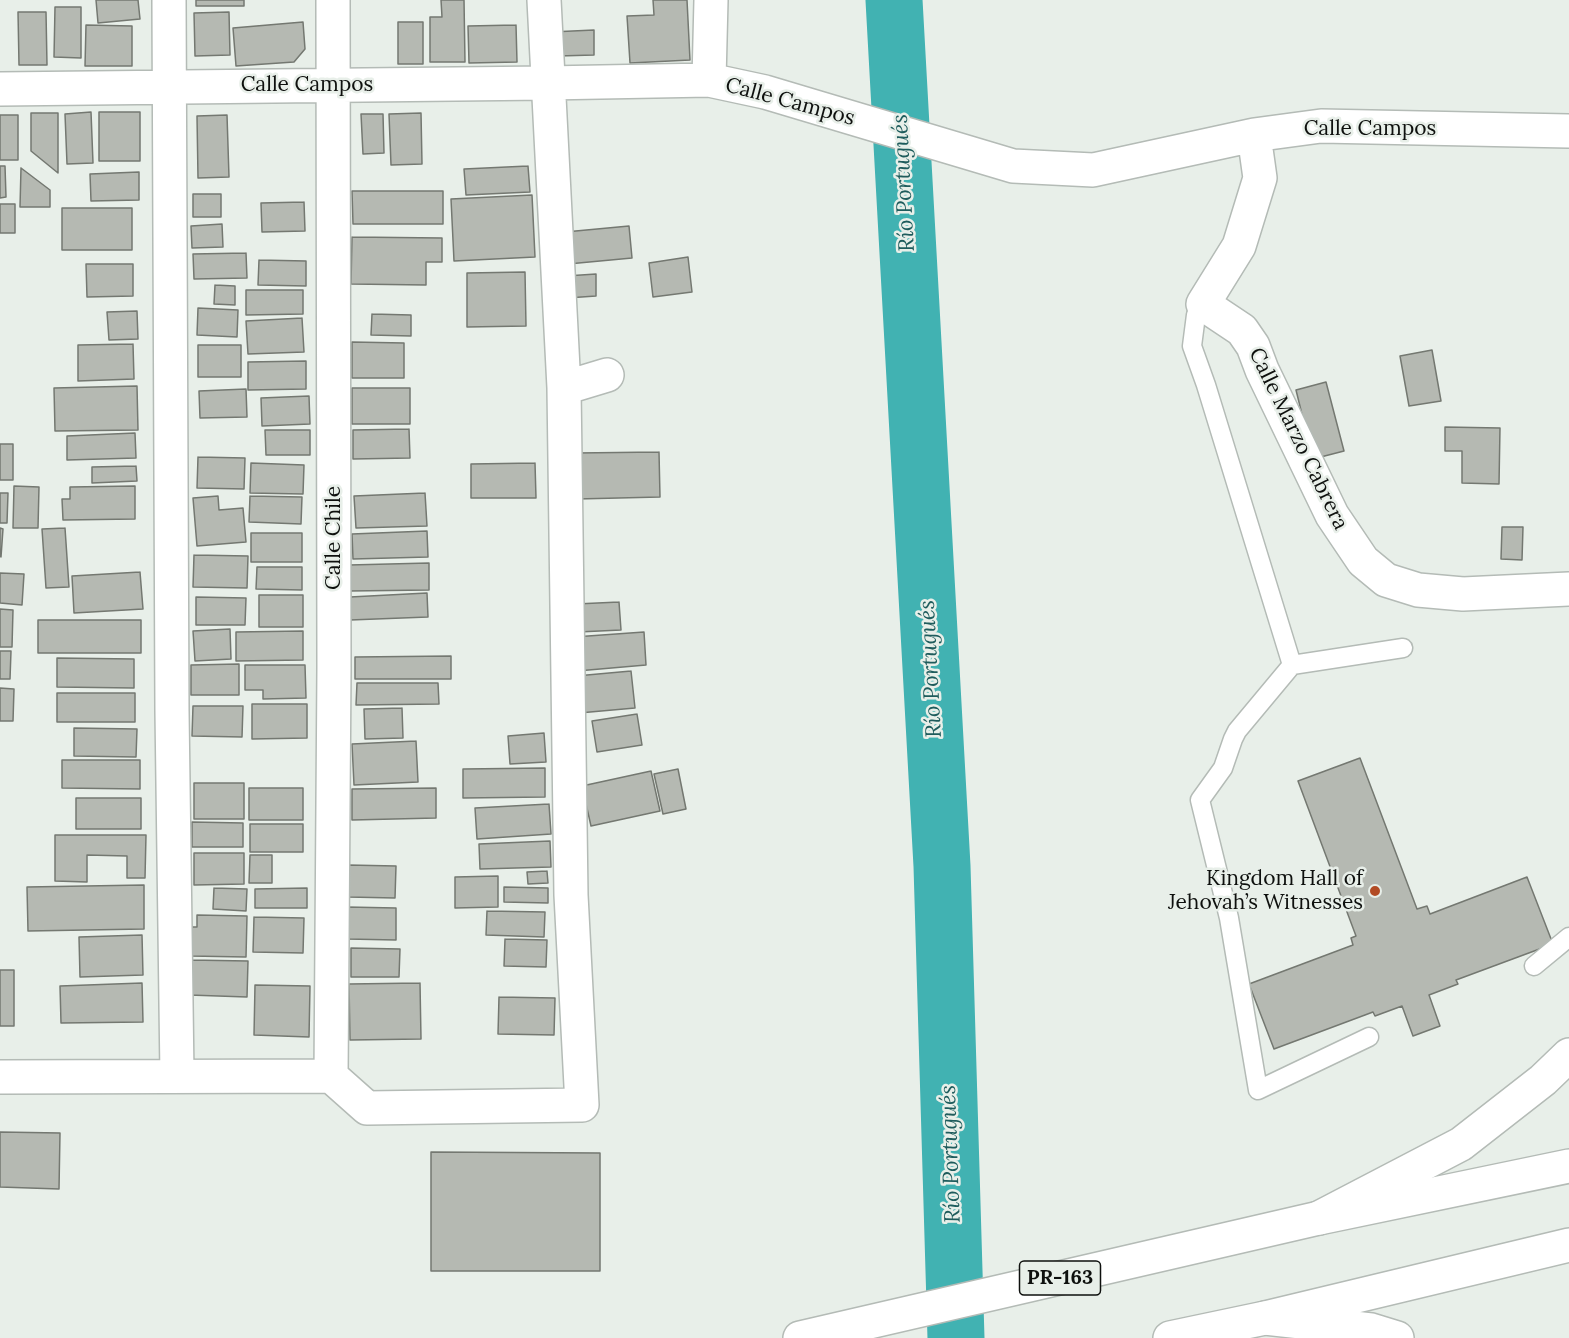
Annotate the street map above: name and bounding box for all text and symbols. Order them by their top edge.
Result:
street label: Calle Campos [241,72,373,98]
street label: Calle Campos [723,73,857,131]
water label: Río Portugués [887,113,921,253]
street label: Calle Campos [1304,116,1436,142]
street label: Calle Marzo Cabrera [1243,344,1353,534]
street label: Calle Chile [321,486,347,590]
water label: Río Portugués [914,599,948,739]
place label: Kingdom Hall of Jehovah’s Witnesses [1168,866,1363,916]
marker: Kingdom Hall of Jehovah’s Witnesses [1368,884,1382,898]
water label: Río Portugués [935,1085,967,1223]
road number: PR-163 [1020,1261,1100,1295]

